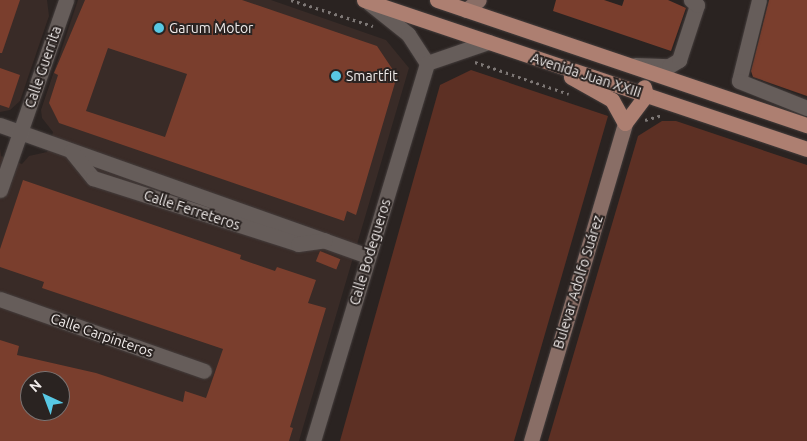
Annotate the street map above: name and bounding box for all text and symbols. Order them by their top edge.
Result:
place label: Garum Motor [169,20,253,36]
marker: Garum Motor [153,22,165,34]
street label: Calle Guerrita [21,24,65,110]
street label: Avenida Juan XXIII [529,49,643,101]
place label: Smartfit [346,68,398,84]
marker: Smartfit [330,70,342,82]
street label: Calle Ferreteros [142,187,242,233]
street label: Calle Bodegueros [346,197,394,307]
street label: Bulevar Adolfo Suárez [550,213,606,351]
street label: Calle Carpinteros [48,310,156,360]
north arrow [20,371,70,421]
text: N [26,376,45,395]

